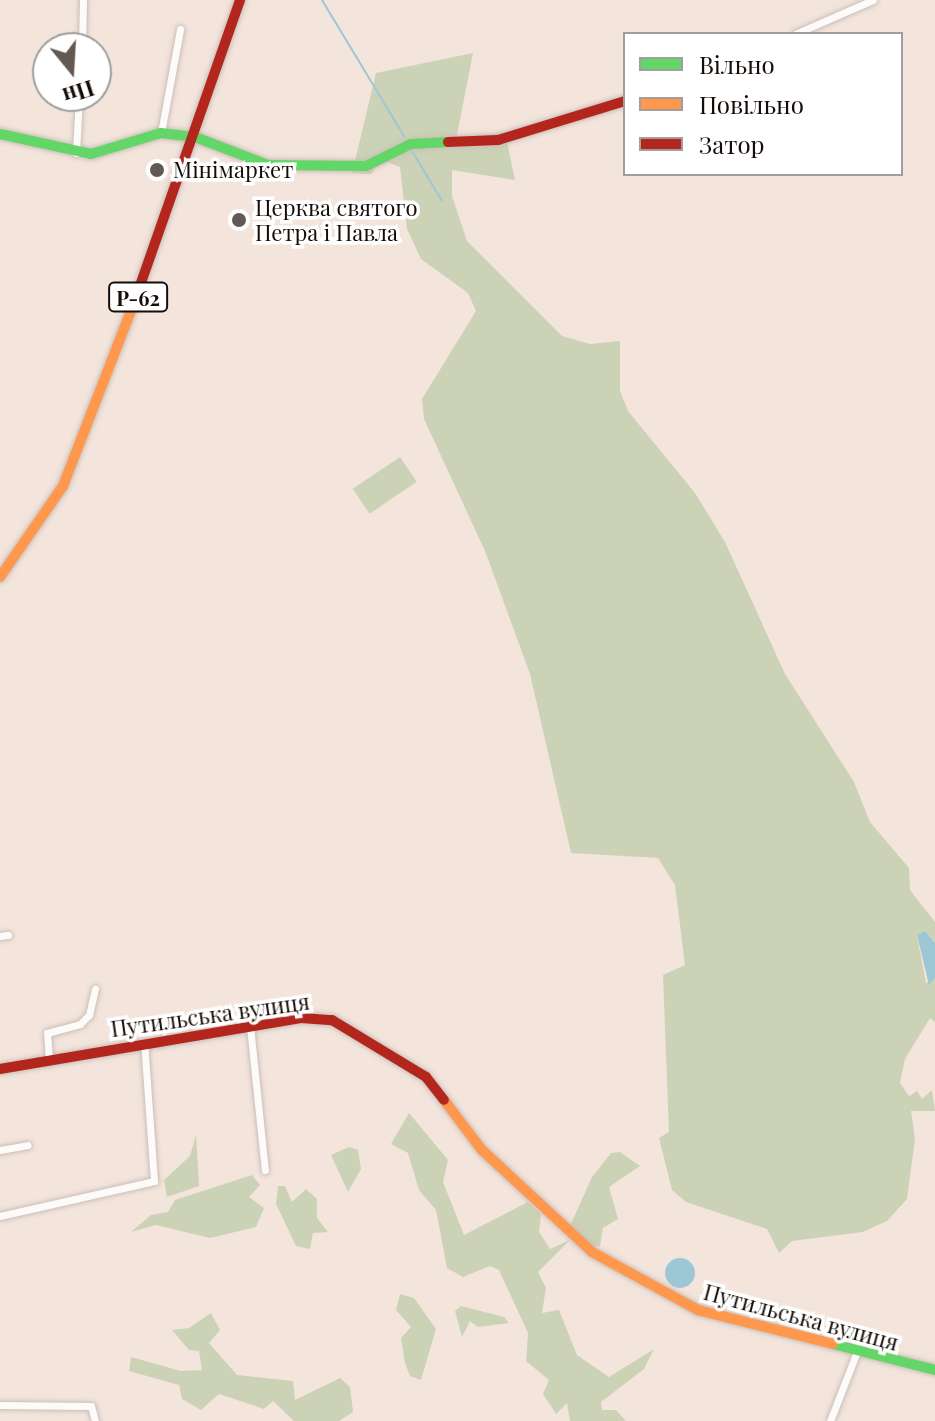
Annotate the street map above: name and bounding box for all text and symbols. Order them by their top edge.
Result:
north arrow [32,32,112,112]
legend [623,32,903,176]
text: Вільно [699,48,775,80]
text: Пн [59,74,98,112]
text: Повільно [699,88,804,120]
text: Затор [699,128,765,160]
place label: Мінімаркет [173,157,293,183]
marker: Мінімаркет [148,161,166,179]
place label: Церква святого Петра і Павла [255,194,417,246]
marker: Церква святого Петра і Павла [230,211,248,229]
road number: Р-62 [108,281,168,313]
street label: Путильська вулиця [109,988,311,1042]
street label: Путильська вулиця [701,1278,901,1356]

